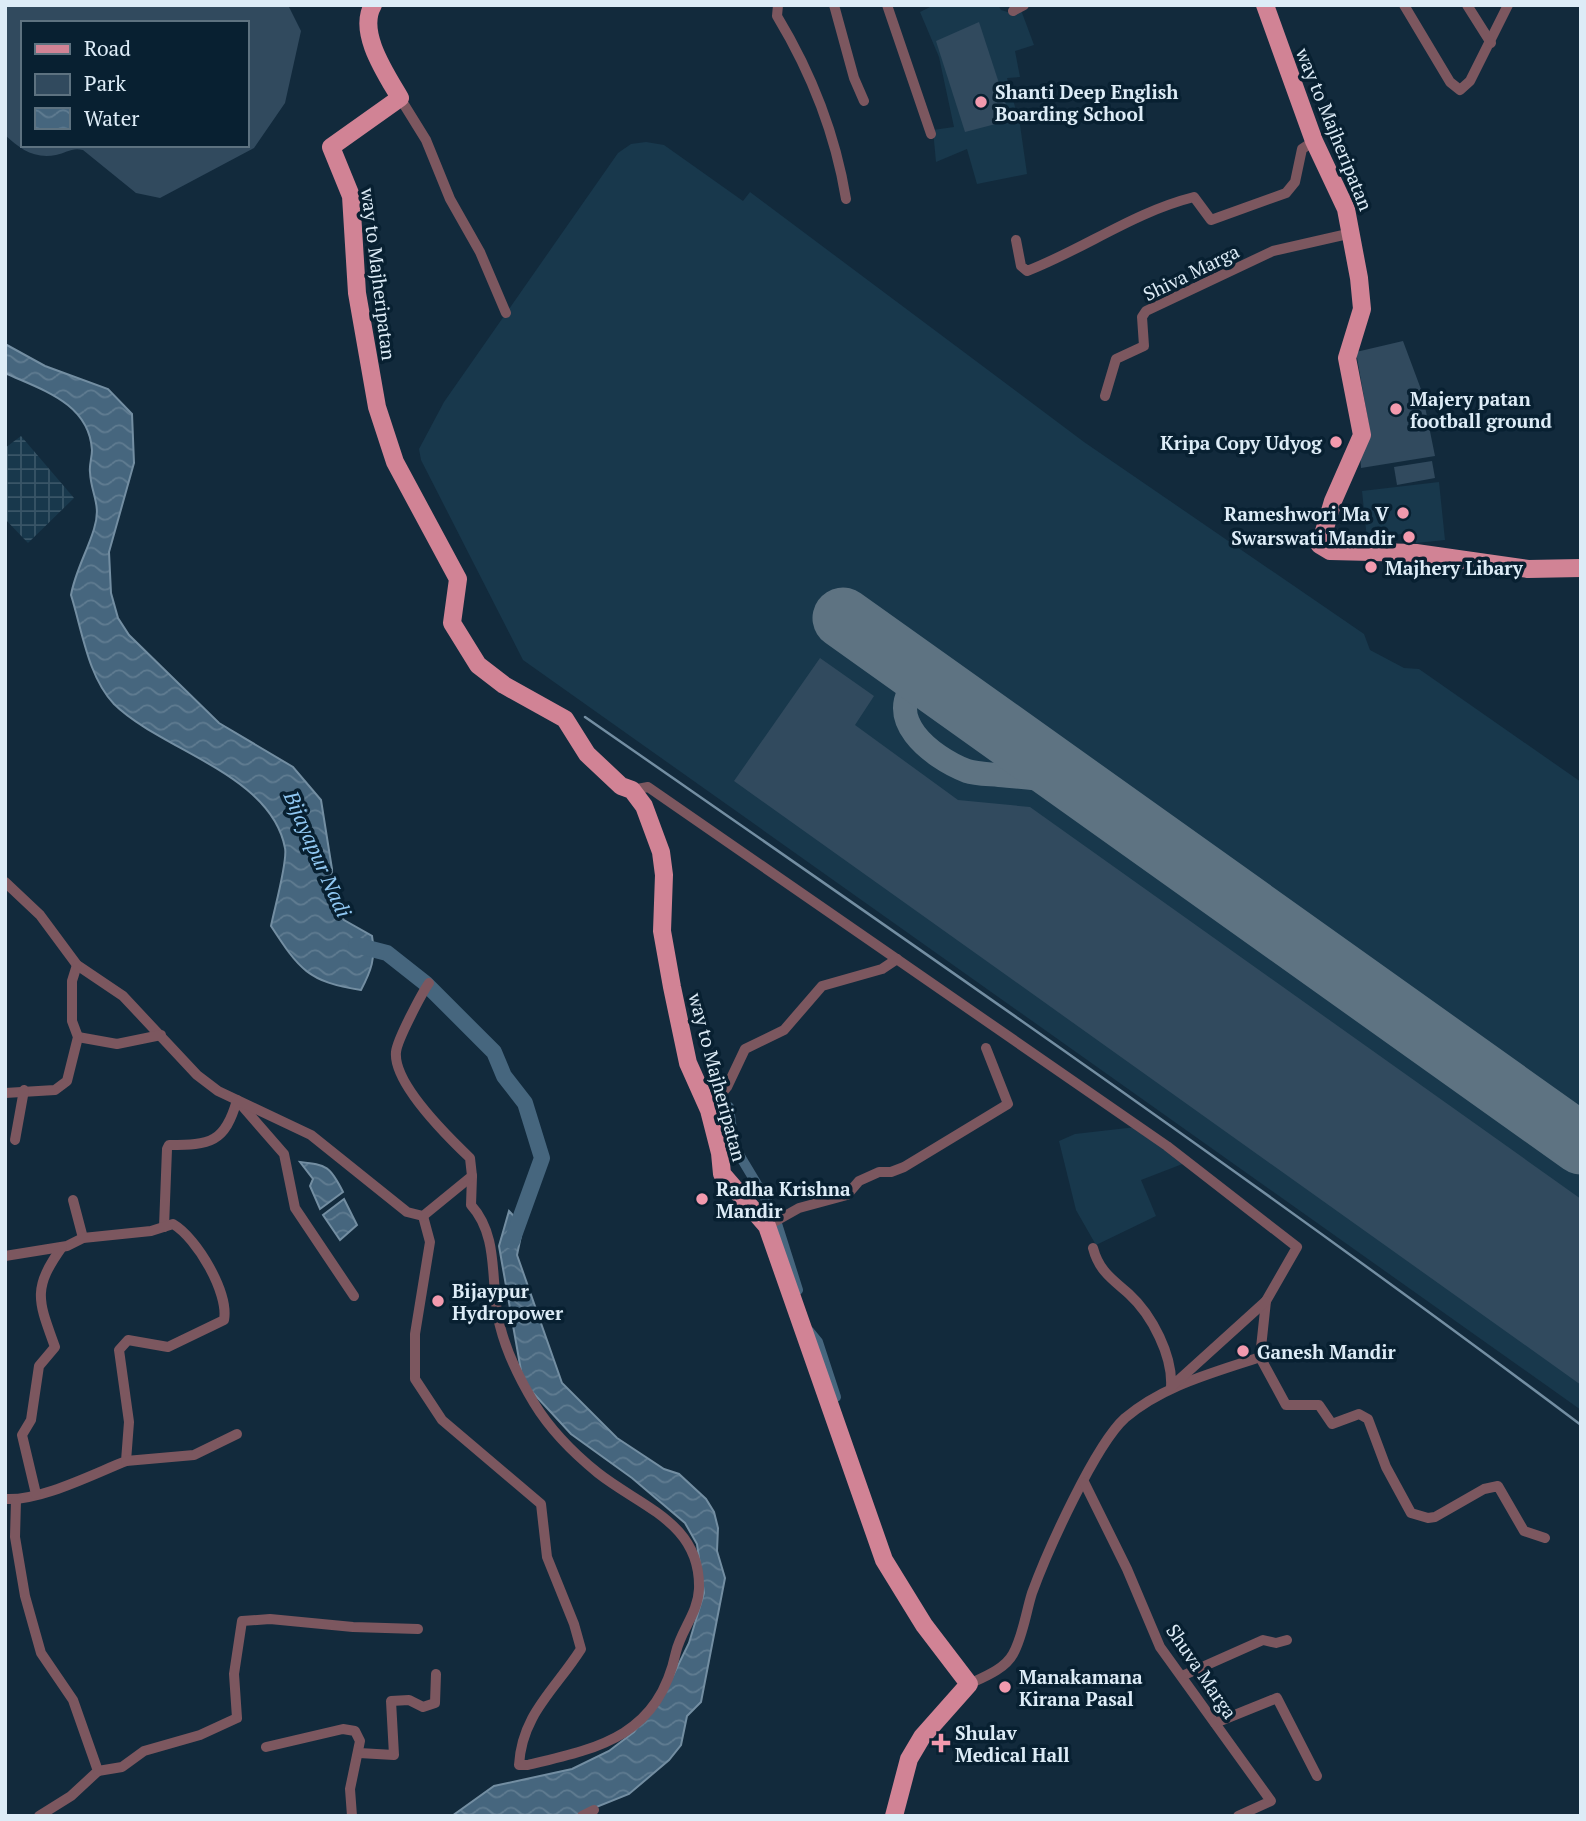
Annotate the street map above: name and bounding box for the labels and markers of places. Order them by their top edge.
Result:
place label: Shanti Deep English Boarding School [995,79,1178,126]
marker: Shanti Deep English Boarding School [973,94,989,110]
place label: Majery patan football ground [1410,386,1553,433]
marker: Majery patan football ground [1388,401,1404,417]
place label: Kripa Copy Udyog [1160,430,1323,455]
marker: Kripa Copy Udyog [1328,434,1344,450]
place label: Rameshwori Ma V [1224,501,1389,526]
marker: Rameshwori Ma V [1395,505,1411,521]
place label: Swarswati Mandir [1231,525,1396,550]
marker: Swarswati Mandir [1401,529,1417,545]
place label: Majhery Libary [1385,555,1524,580]
marker: Majhery Libary [1363,559,1379,575]
place label: Radha Krishna Mandir [716,1176,851,1223]
marker: Radha Krishna Mandir [694,1191,710,1207]
place label: Bijaypur Hydropower [452,1278,564,1325]
marker: Bijaypur Hydropower [430,1293,446,1309]
place label: Ganesh Mandir [1257,1339,1397,1364]
marker: Ganesh Mandir [1235,1343,1251,1359]
place label: Manakamana Kirana Pasal [1019,1664,1143,1711]
marker: Manakamana Kirana Pasal [997,1679,1013,1695]
place label: Shulav Medical Hall [955,1720,1070,1767]
marker: Shulav Medical Hall [933,1735,949,1751]

